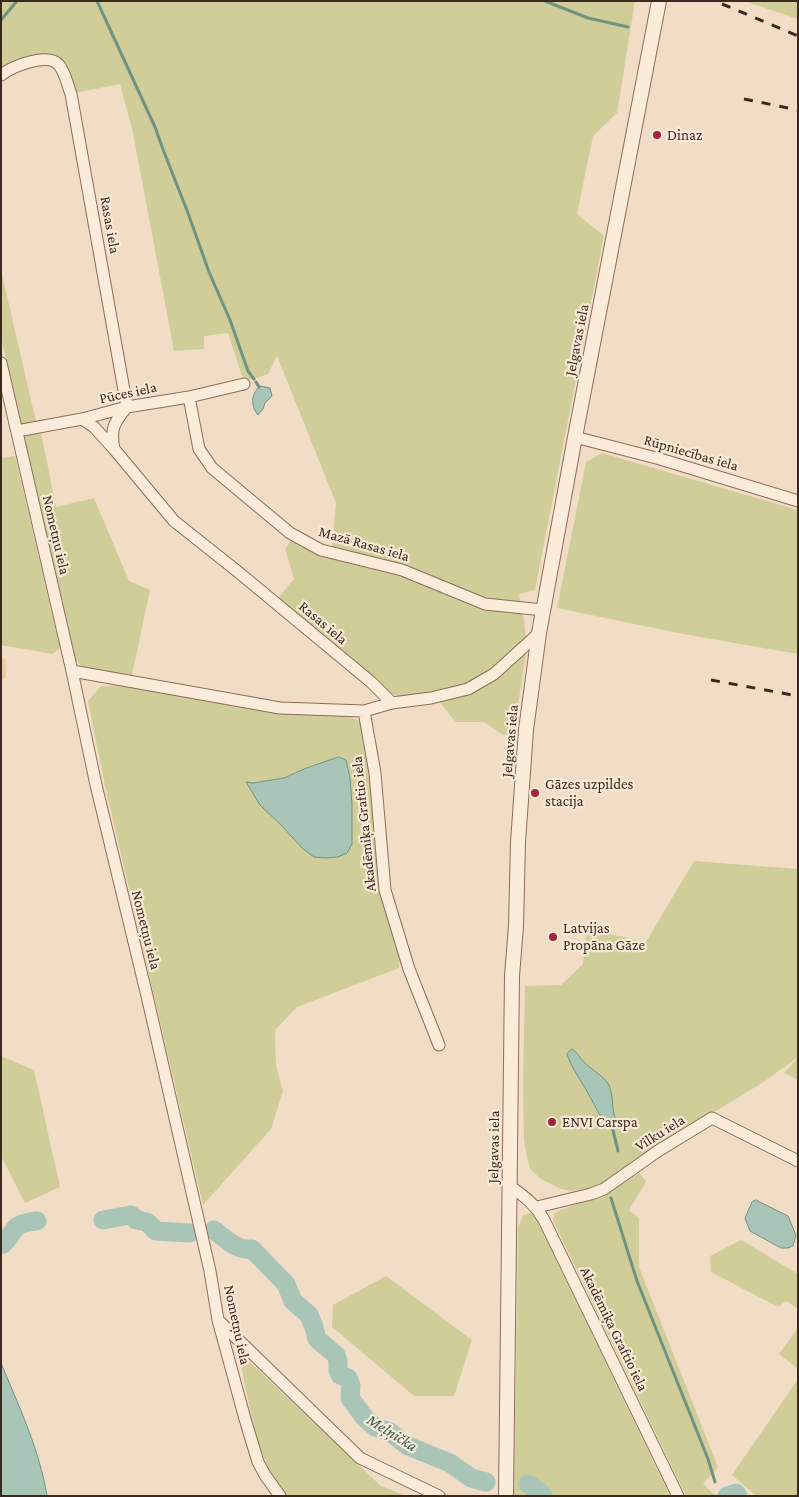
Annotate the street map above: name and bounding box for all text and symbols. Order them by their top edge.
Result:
place label: Dinaz [667,126,702,144]
marker: Dinaz [651,129,663,141]
street label: Rasas iela [96,195,124,255]
street label: Jelgavas iela [561,303,593,377]
street label: Pūces iela [98,378,158,408]
street label: Rūpniecības iela [642,431,740,475]
street label: Nometņu iela [38,493,74,577]
street label: Mazā Rasas iela [317,522,411,566]
street label: Rasas iela [295,597,351,649]
street label: Jelgavas iela [498,704,522,778]
street label: Akadēmiķa Graftio iela [348,755,380,893]
place label: Gāzes uzpildes stacija [545,775,634,810]
marker: Gāzes uzpildes stacija [529,787,541,799]
street label: Nometņu iela [127,889,165,971]
place label: Latvijas Propāna Gāze [563,919,645,954]
marker: Latvijas Propāna Gāze [547,931,559,943]
street label: Jelgavas iela [484,1110,504,1184]
street label: Vilku iela [632,1111,688,1155]
place label: ENVI Carspa [562,1113,638,1131]
marker: ENVI Carspa [546,1116,558,1128]
street label: Akadēmiķa Graftio iela [576,1264,652,1394]
street label: Nometņu iela [220,1283,254,1367]
water label: Meļņička [363,1410,421,1456]

